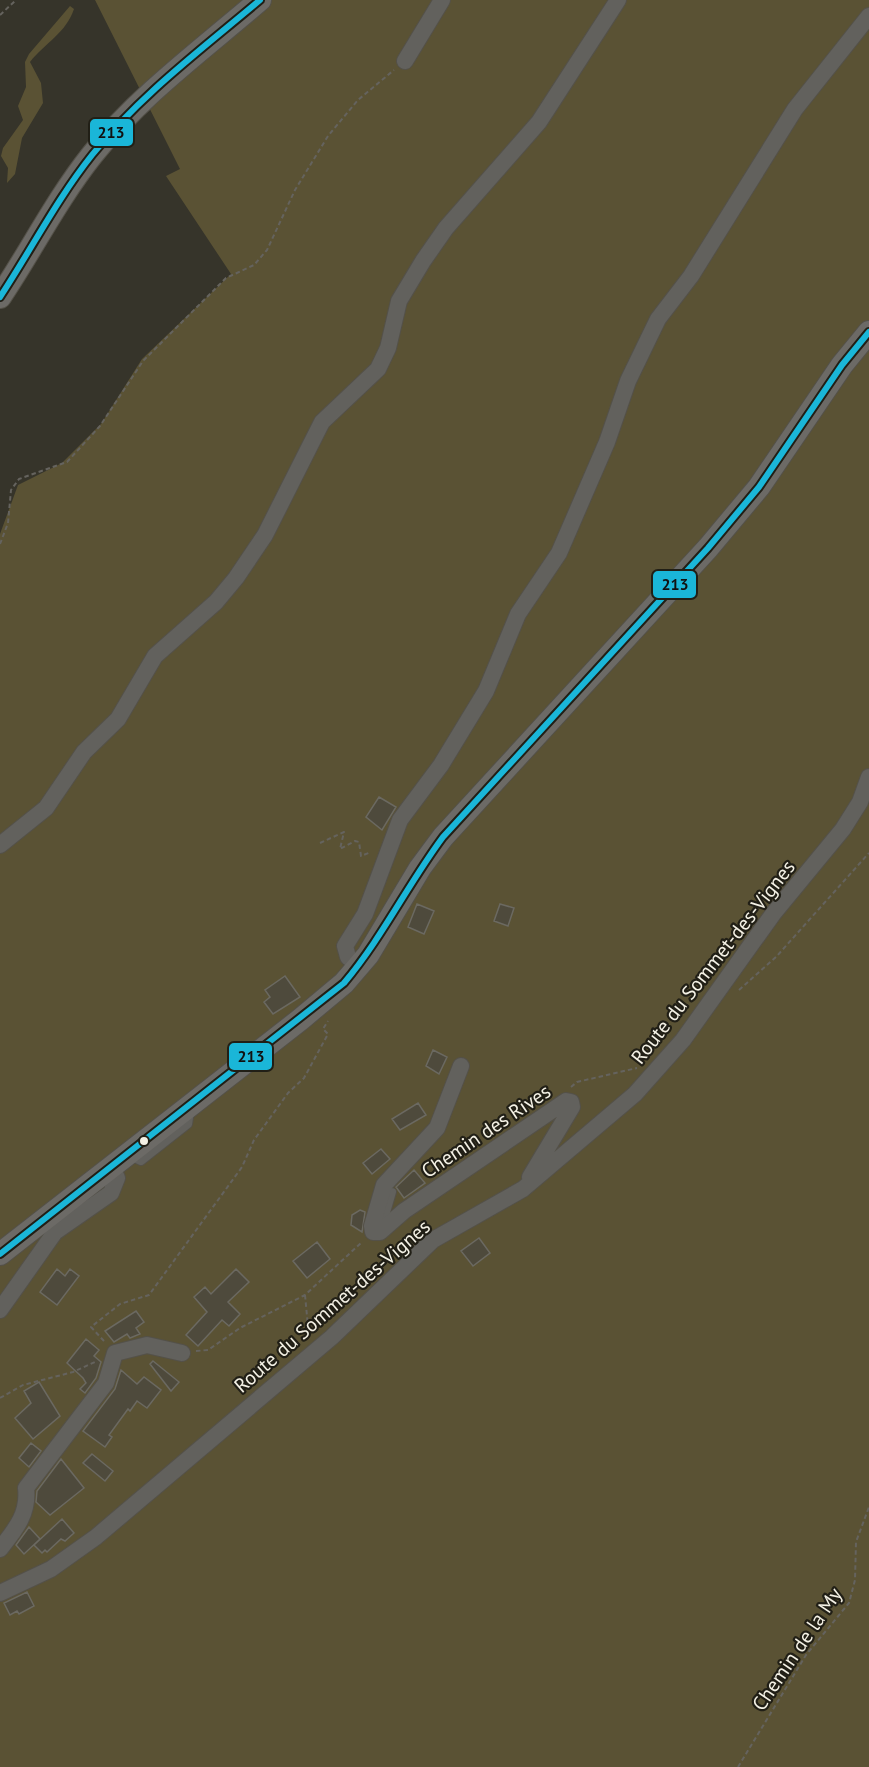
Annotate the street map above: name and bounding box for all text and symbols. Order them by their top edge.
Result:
line badge: 213 [89,118,134,147]
text: 213 [97,122,125,142]
line badge: 213 [652,570,697,599]
text: 213 [661,574,689,594]
street label: Route du Sommet-des-Vignes [625,855,801,1069]
line badge: 213 [228,1042,273,1071]
text: 213 [237,1046,265,1066]
street label: Chemin des Rives [416,1078,556,1184]
unlabelled marker [138,1135,150,1147]
street label: Route du Sommet-des-Vignes [229,1214,435,1398]
street label: Chemin de la My [746,1582,848,1716]

